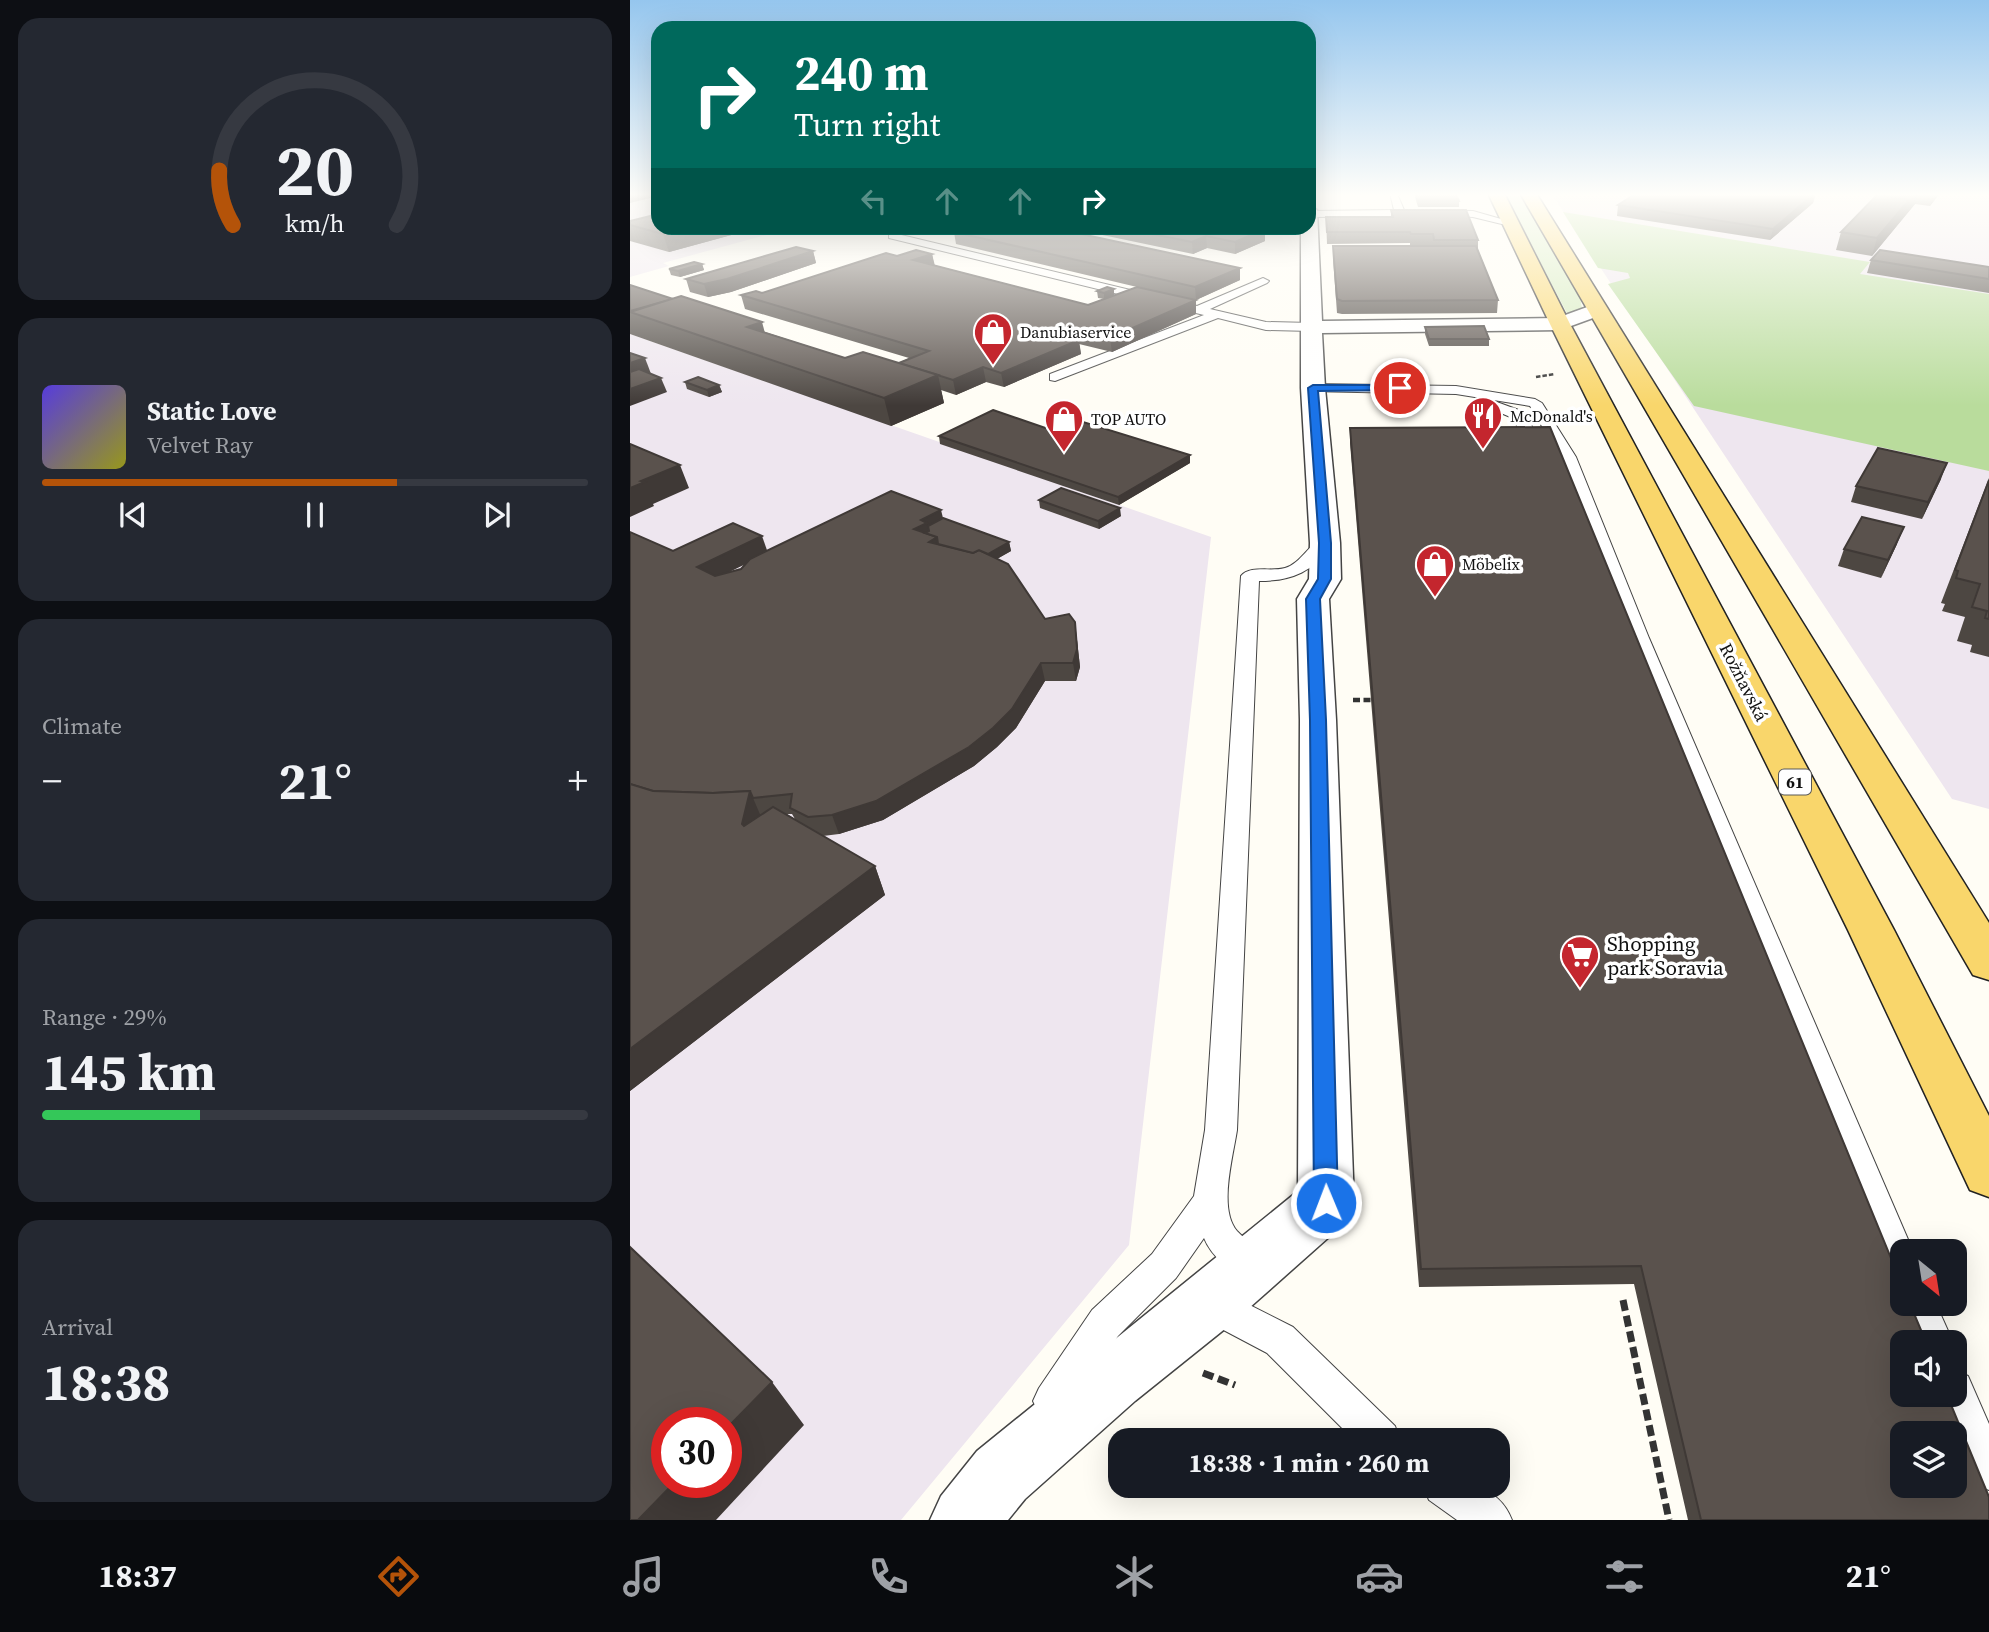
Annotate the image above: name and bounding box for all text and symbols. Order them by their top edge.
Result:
text: 240 m [794,39,929,106]
icon: right [679,49,770,140]
text: Turn right [794,103,940,147]
text: 20 [276,121,354,220]
icon: left [855,182,893,220]
icon: ahead [928,182,966,220]
icon: ahead [1001,182,1039,220]
icon: right [1074,182,1112,220]
text: km/h [285,206,345,240]
shop icon: Danubiaservice [972,311,1014,366]
place label: Danubiaservice [1020,321,1131,343]
pin [1370,358,1430,418]
icon: arrive [1381,369,1419,407]
text: Static Love [147,393,276,429]
restaurant icon: McDonald's [1462,395,1504,450]
shop icon: TOP AUTO [1043,398,1085,453]
place label: McDonald's [1510,405,1593,427]
place label: TOP AUTO [1091,408,1166,430]
text: Velvet Ray [147,429,253,461]
icon: previous [114,496,152,534]
icon: pause [296,496,334,534]
icon: next [478,496,516,534]
shop icon: Möbelix [1414,543,1456,598]
place label: Möbelix [1462,553,1521,575]
street label: Rožňavská [1714,639,1775,726]
text: Climate [42,710,122,742]
text: 21° [278,745,352,816]
text: − [42,755,62,807]
text: + [568,755,588,807]
road number: 61 [1779,769,1811,794]
place label: Shopping park Soravia [1607,929,1724,982]
supermarket icon: Shopping park Soravia [1559,934,1601,989]
text: Range · 29% [42,1001,167,1033]
text: 145 km [42,1036,216,1107]
position arrow [1289,1166,1363,1240]
north arrow [1890,1239,1967,1316]
map controls [1890,1239,1967,1498]
text: Arrival [42,1311,113,1343]
button: sound [1890,1330,1967,1407]
text: 18:38 [42,1346,170,1417]
speed limit sign: 30 [651,1407,742,1498]
button: layers [1890,1421,1967,1498]
text: 18:38 · 1 min · 260 m [1189,1445,1429,1481]
icon: directions [374,1552,423,1601]
icon: music [619,1552,668,1601]
icon: phone [864,1552,913,1601]
icon: climate [1110,1552,1159,1601]
icon: car [1355,1552,1404,1601]
icon: filters [1600,1552,1649,1601]
text: 18:37 [98,1554,177,1598]
text: 21° [1846,1554,1891,1598]

